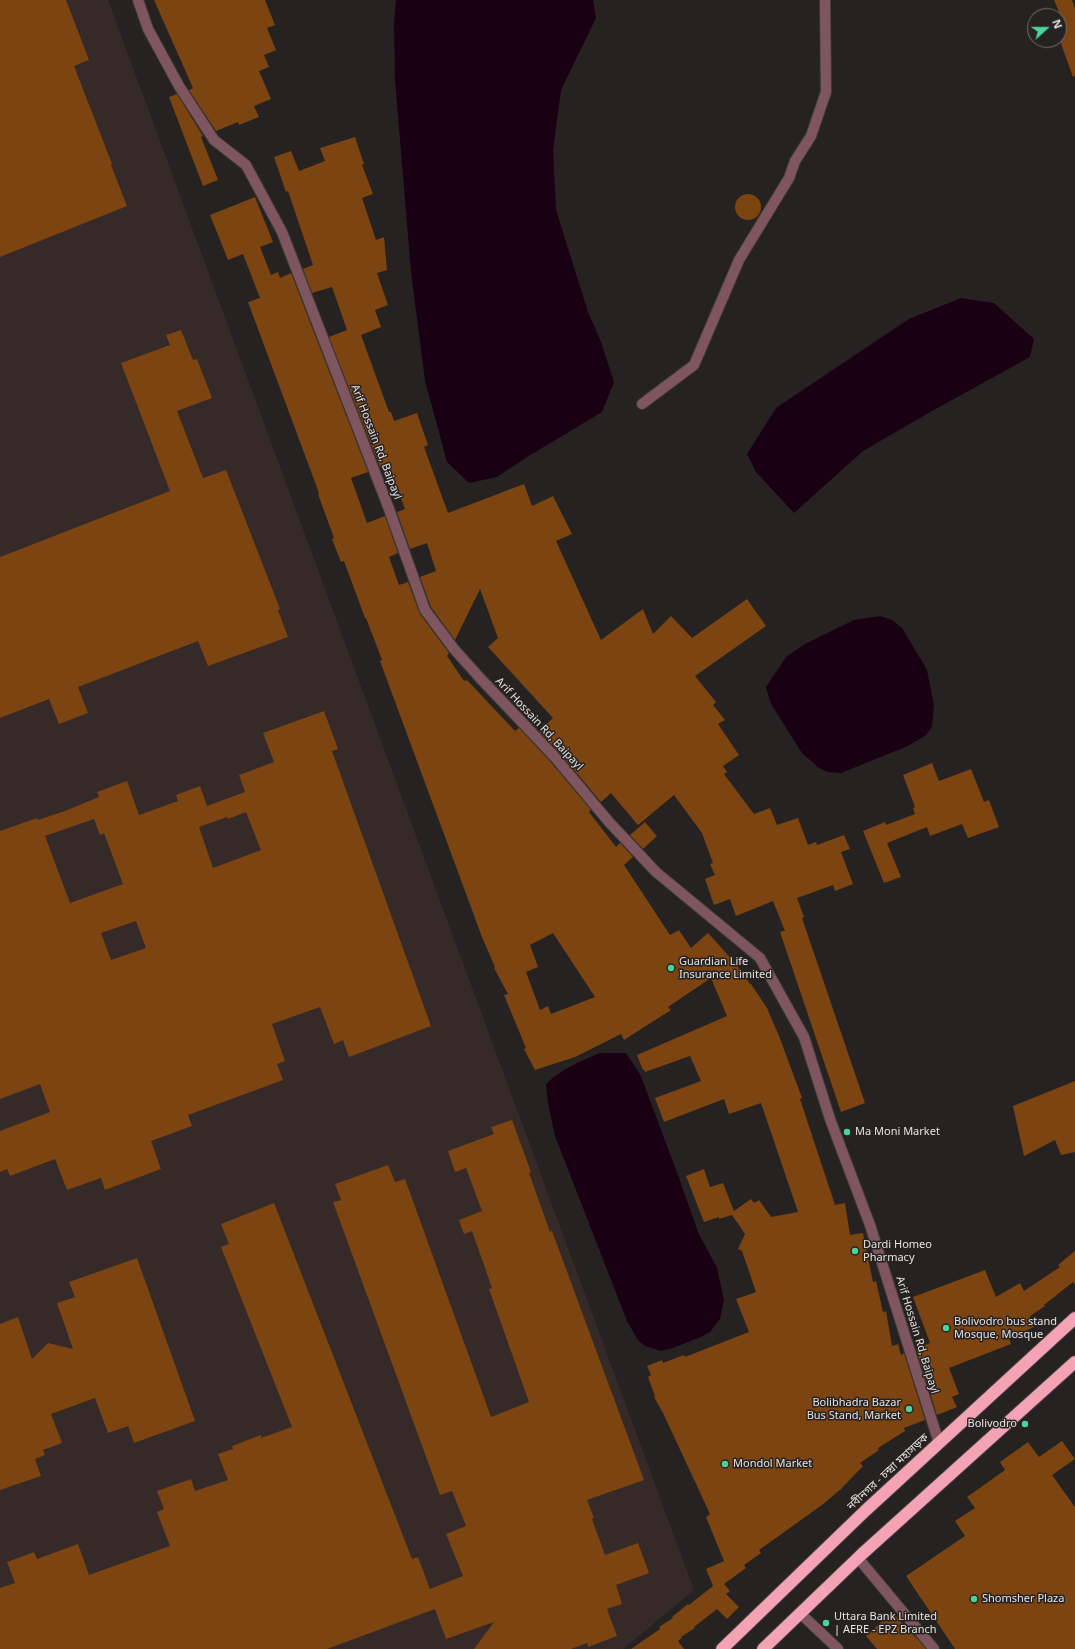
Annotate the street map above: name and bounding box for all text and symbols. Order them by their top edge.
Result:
north arrow [1027,8,1067,48]
text: N [1049,17,1066,31]
street label: Arif Hossain Rd, Baipayl [348,383,404,501]
street label: Arif Hossain Rd, Baipayl [493,675,585,773]
place label: Guardian Life Insurance Limited [679,955,772,981]
marker: Guardian Life Insurance Limited [666,963,676,973]
place label: Ma Moni Market [855,1125,940,1139]
marker: Ma Moni Market [842,1127,852,1137]
place label: Dardi Homeo Pharmacy [863,1238,932,1264]
marker: Dardi Homeo Pharmacy [850,1246,860,1256]
street label: Arif Hossain Rd, Baipayl [893,1275,941,1395]
place label: Bolivodro bus stand Mosque, Mosque [954,1315,1057,1341]
marker: Bolivodro bus stand Mosque, Mosque [941,1323,951,1333]
place label: Bolibhadra Bazar Bus Stand, Market [807,1396,901,1422]
marker: Bolibhadra Bazar Bus Stand, Market [904,1404,914,1414]
place label: Bolivodro [968,1417,1017,1431]
marker: Bolivodro [1020,1419,1030,1429]
street label: নবীনগর - চন্দ্রা মহাসড়ক [845,1431,931,1513]
place label: Mondol Market [733,1457,812,1471]
marker: Mondol Market [720,1459,730,1469]
place label: Shomsher Plaza [982,1592,1064,1606]
marker: Shomsher Plaza [969,1594,979,1604]
place label: Uttara Bank Limited | AERE - EPZ Branch [834,1610,937,1636]
marker: Uttara Bank Limited | AERE - EPZ Branch [821,1618,831,1628]

